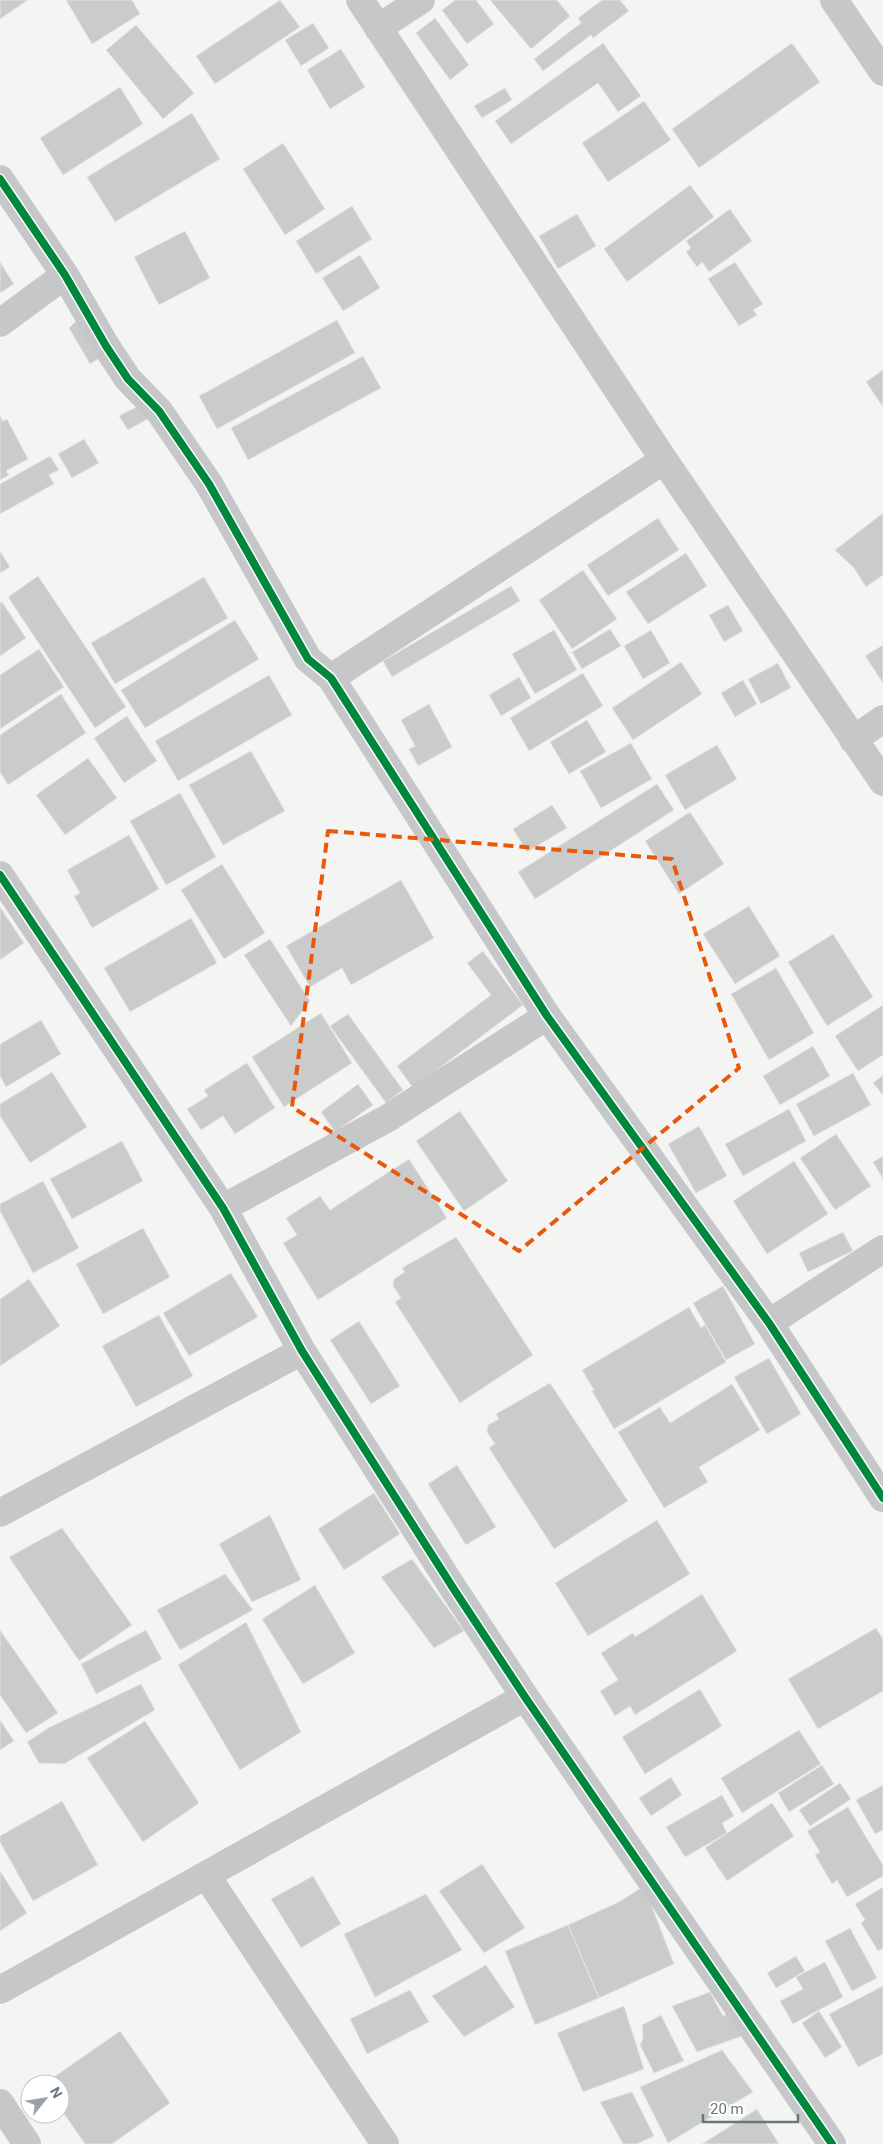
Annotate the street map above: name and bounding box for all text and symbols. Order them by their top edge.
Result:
north arrow [20,2074,70,2124]
text: N [47,2084,66,2101]
scale bar [703,2092,798,2124]
text: 20 m [710,2100,744,2118]

